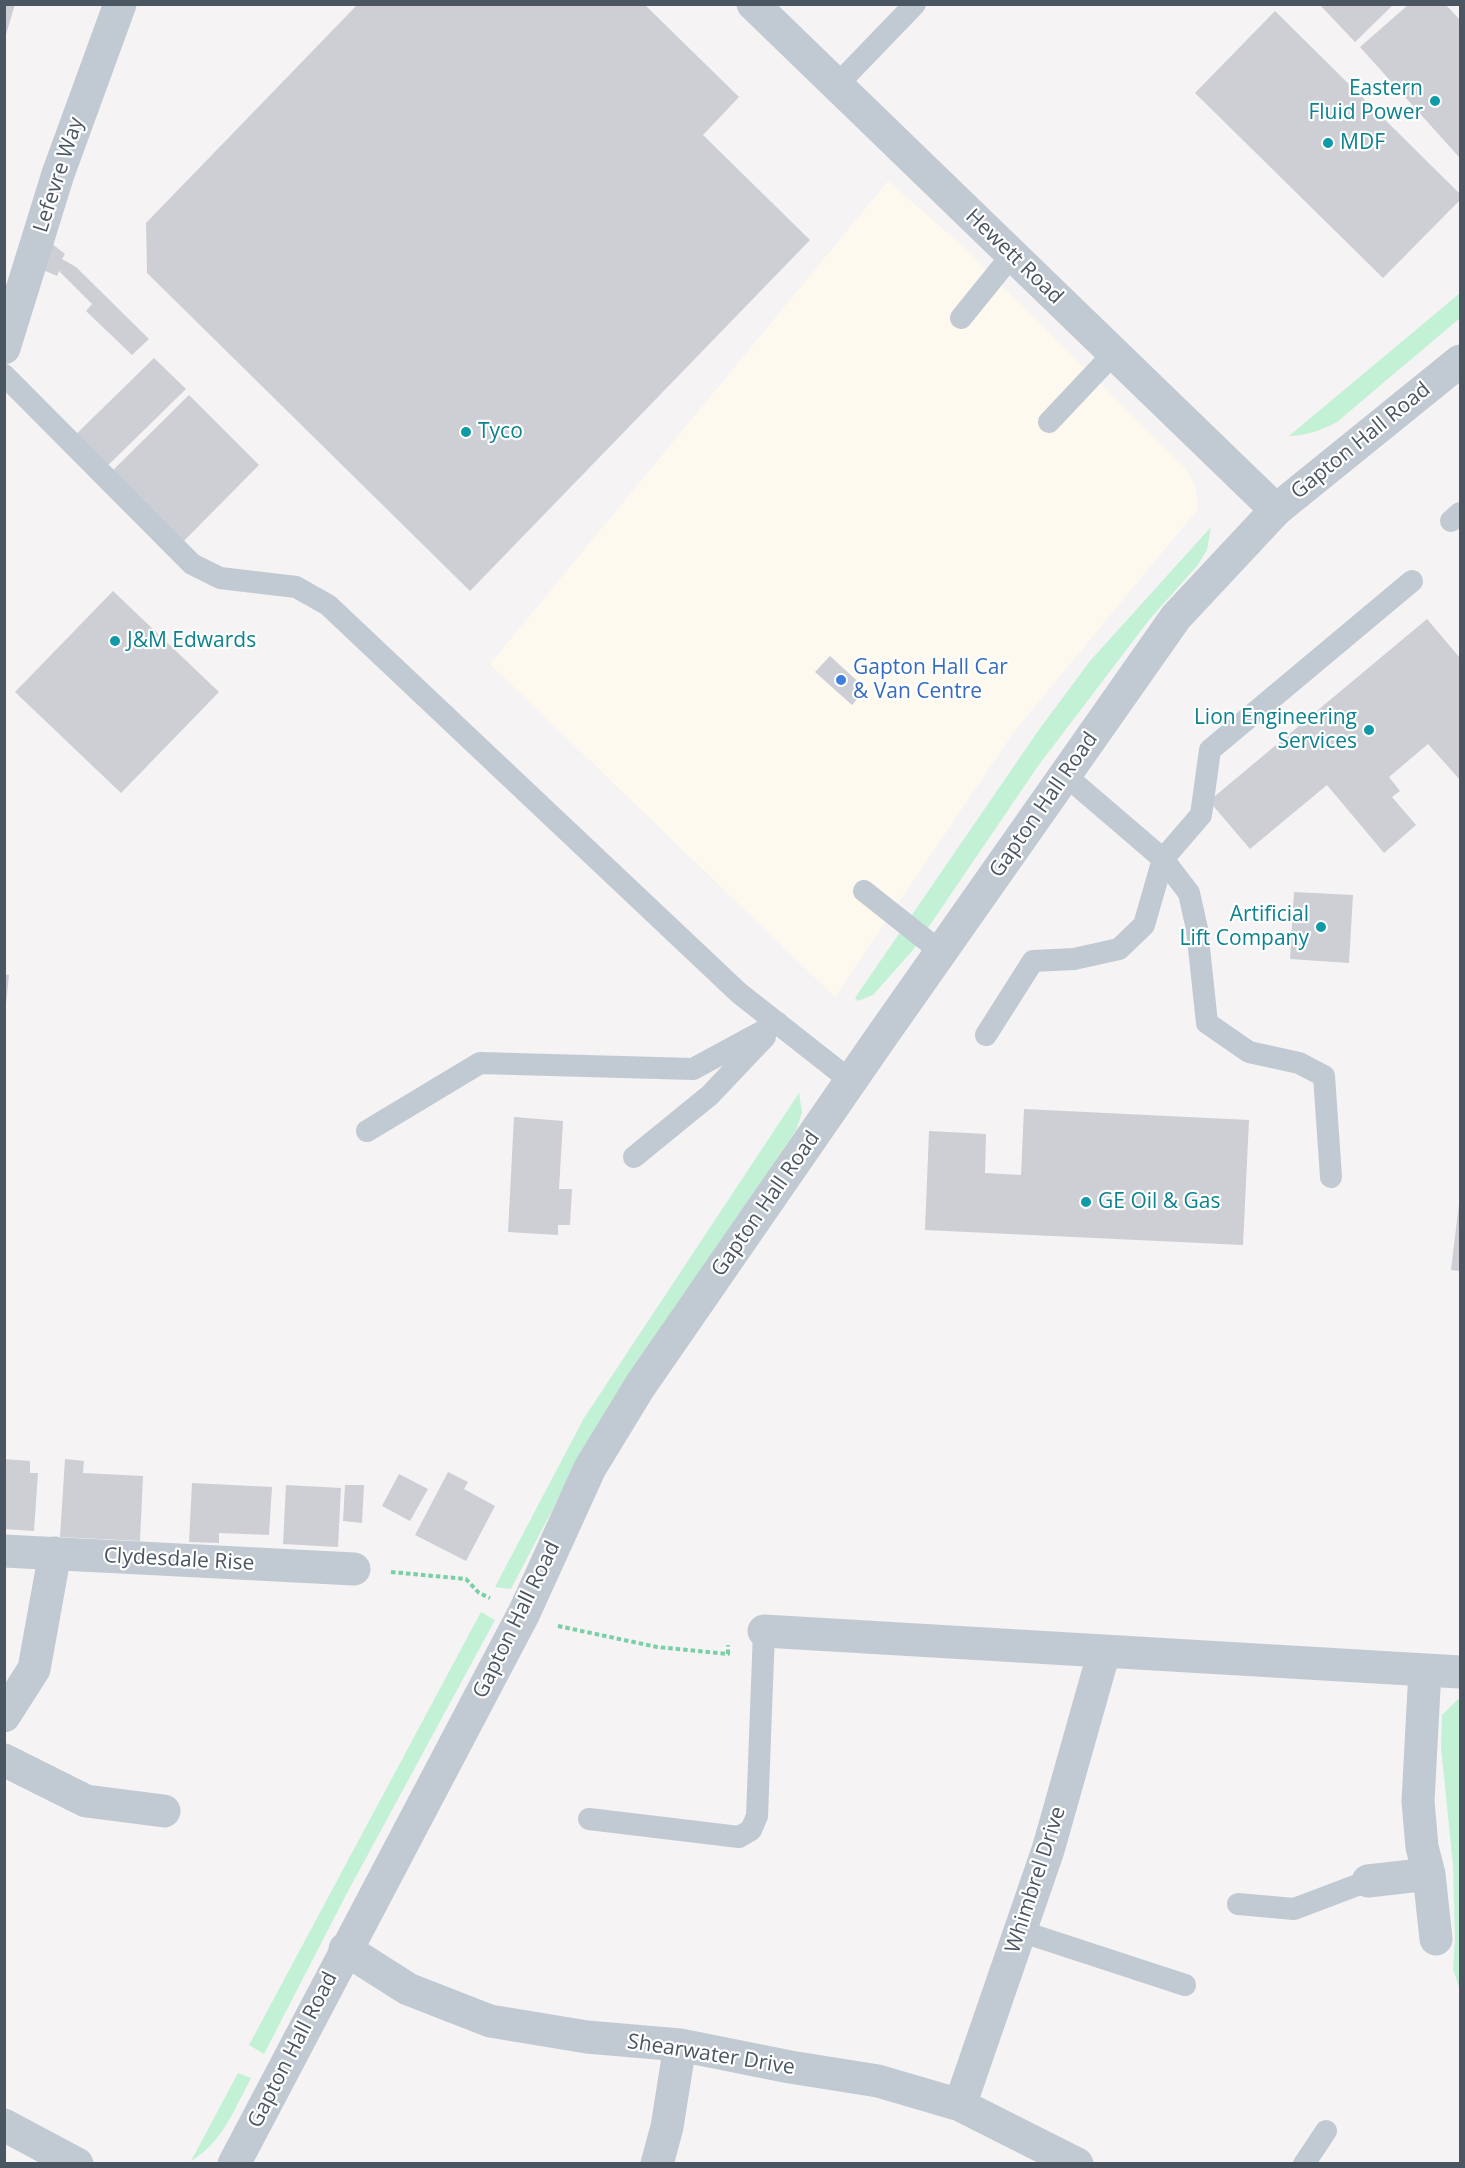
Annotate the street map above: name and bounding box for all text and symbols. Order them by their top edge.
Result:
place label: Eastern Fluid Power [1308,76,1423,126]
marker: Eastern Fluid Power [1428,94,1442,108]
street label: Lefevre Way [29,114,89,236]
place label: MDF [1340,130,1385,156]
marker: MDF [1321,136,1335,150]
street label: Hewett Road [960,204,1068,310]
street label: Gapton Hall Road [1286,377,1436,505]
place label: Tyco [478,419,523,445]
marker: Tyco [459,425,473,439]
place label: J&M Edwards [127,628,256,654]
marker: J&M Edwards [108,634,122,648]
place label: Gapton Hall Car & Van Centre [853,655,1008,705]
marker: Gapton Hall Car & Van Centre [834,673,848,687]
place label: Lion Engineering Services [1194,705,1357,755]
marker: Lion Engineering Services [1362,723,1376,737]
street label: Gapton Hall Road [984,728,1104,882]
place label: Artificial Lift Company [1180,902,1309,952]
marker: Artificial Lift Company [1314,920,1328,934]
street label: Gapton Hall Road [706,1127,826,1281]
place label: GE Oil & Gas [1098,1189,1220,1215]
marker: GE Oil & Gas [1079,1195,1093,1209]
street label: Gapton Hall Road [468,1537,566,1703]
street label: Clydesdale Rise [103,1543,255,1577]
street label: Whimbrel Drive [1000,1804,1072,1956]
street label: Gapton Hall Road [243,1968,343,2132]
street label: Shearwater Drive [626,2029,796,2081]

